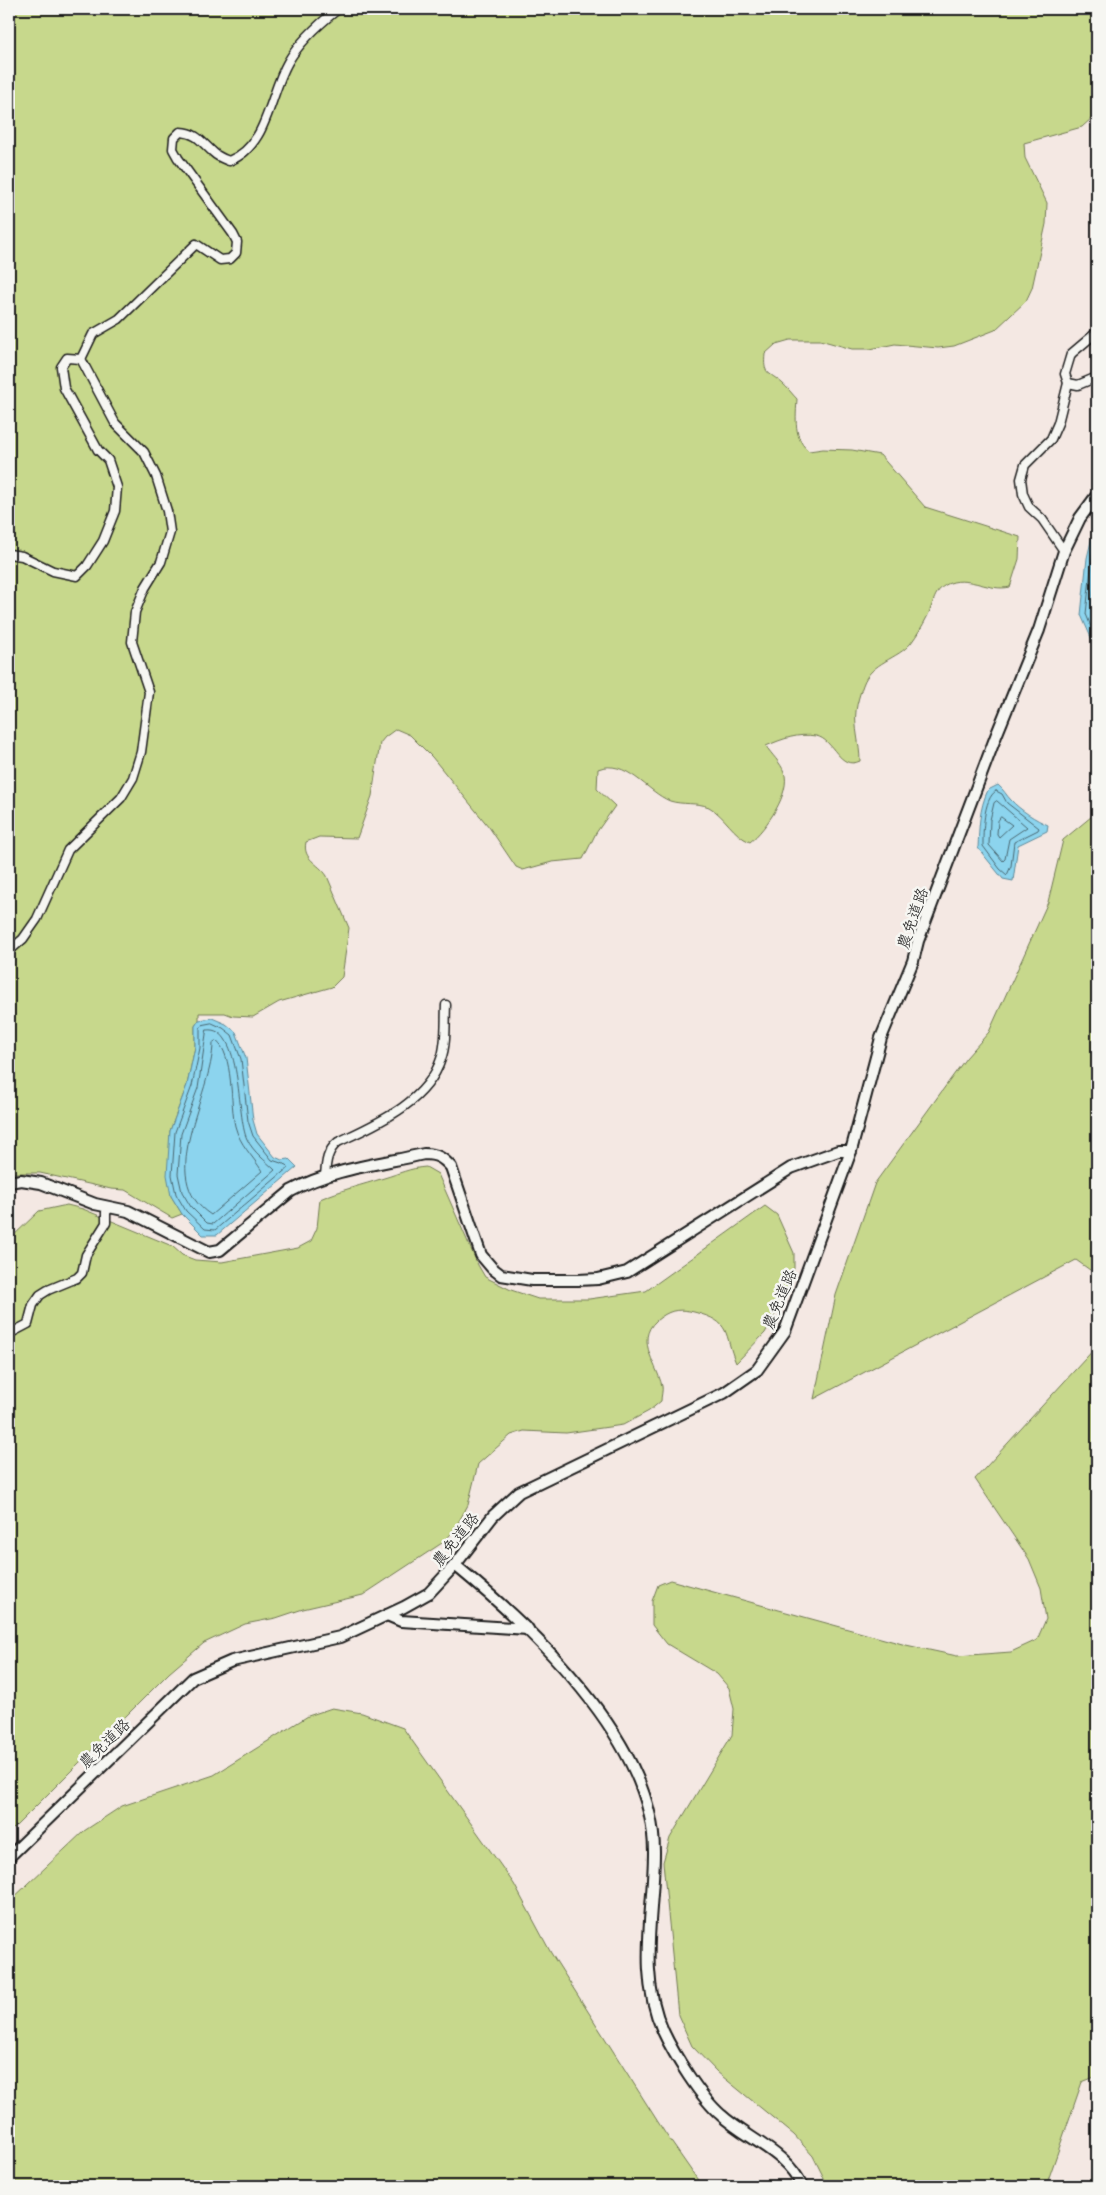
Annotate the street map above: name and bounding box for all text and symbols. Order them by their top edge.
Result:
street label: 農免道路 [891,884,933,952]
street label: 農免道路 [756,1265,802,1333]
street label: 農免道路 [426,1507,484,1571]
street label: 農免道路 [73,1713,135,1773]

